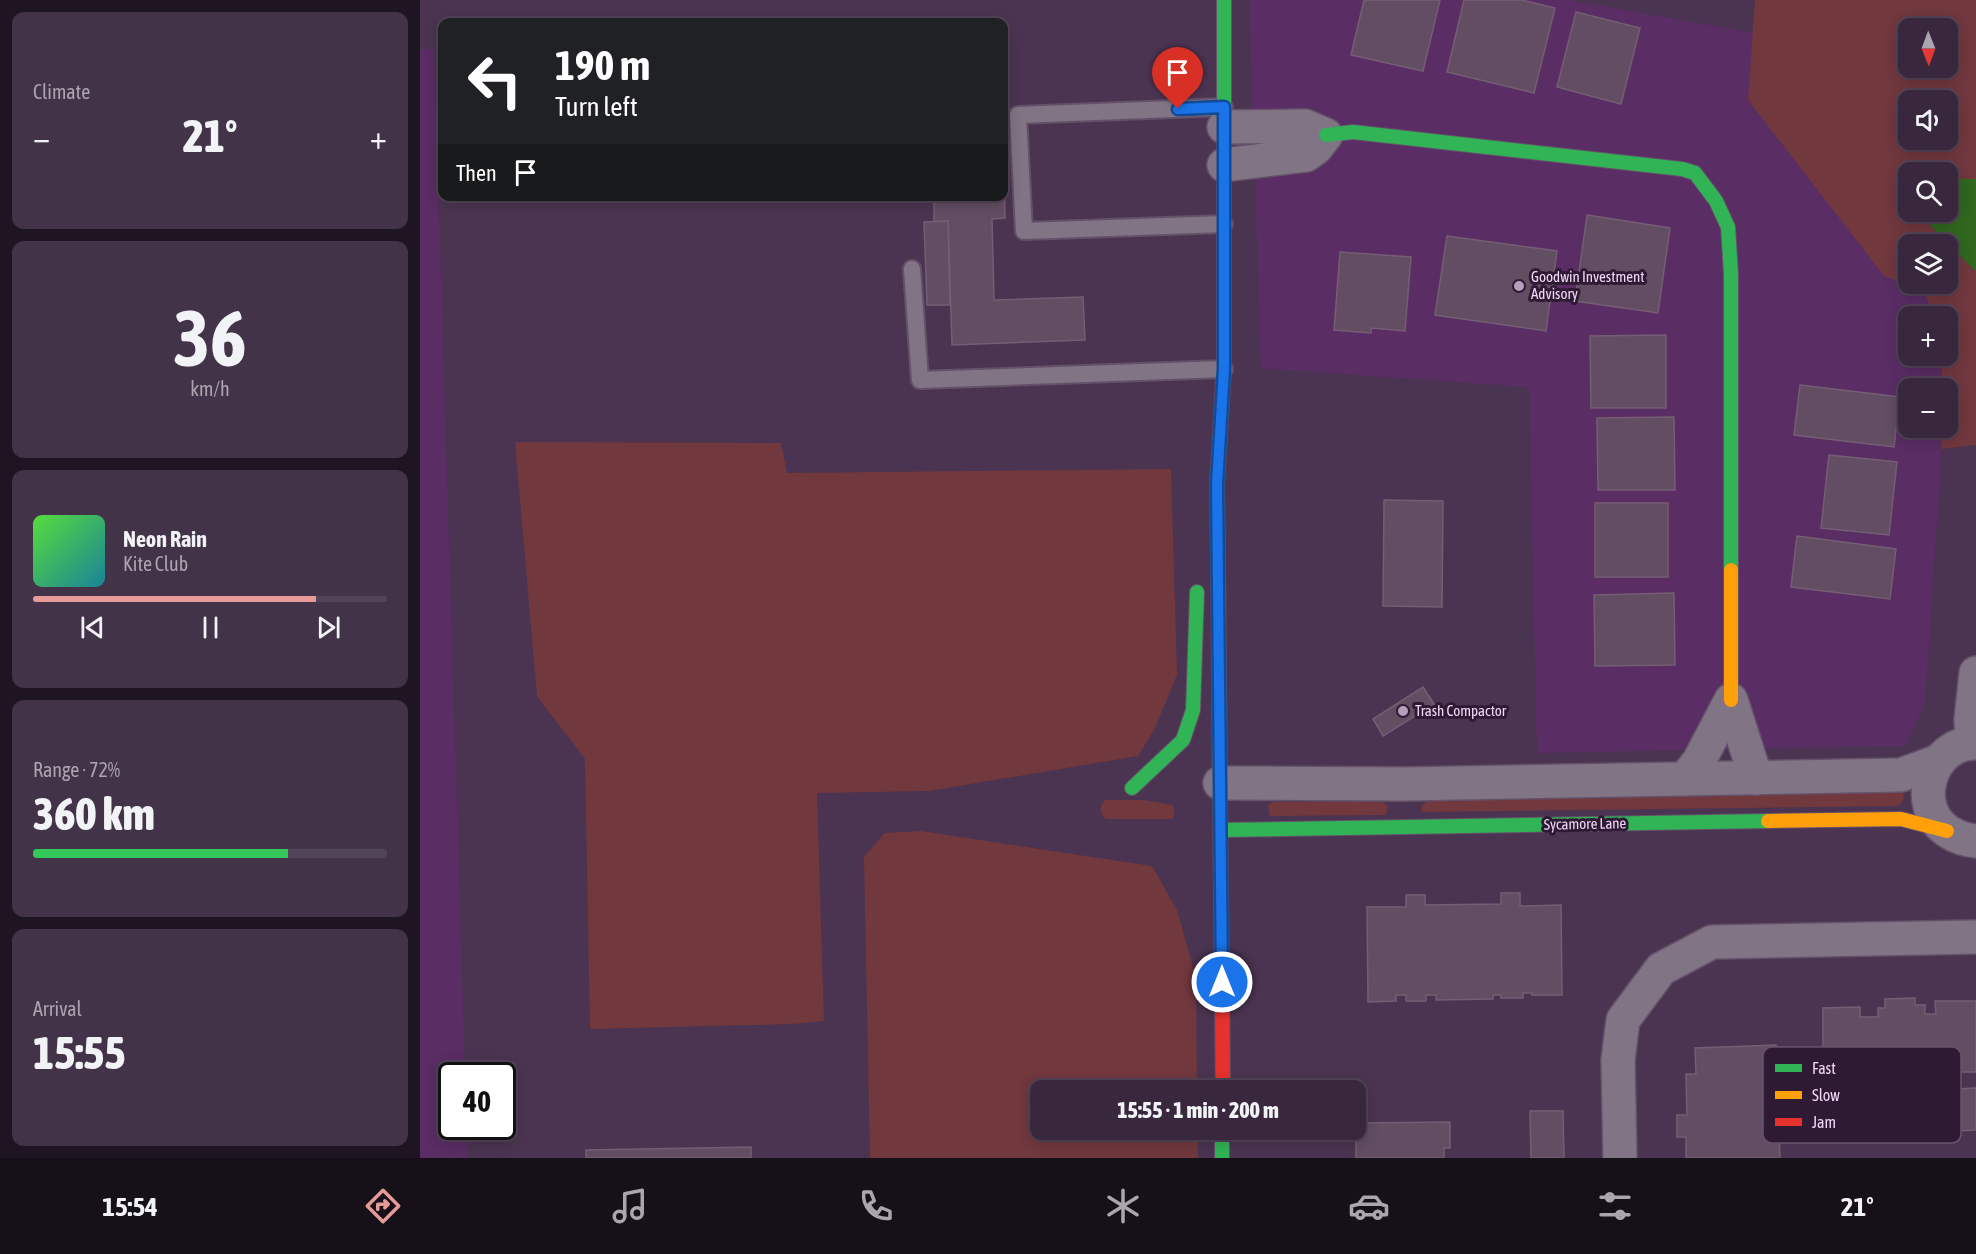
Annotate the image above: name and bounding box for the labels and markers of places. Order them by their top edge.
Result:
pin [1152,47,1203,109]
place label: Goodwin Investment Advisory [1531,268,1645,302]
marker: Goodwin Investment Advisory [1512,279,1526,293]
place label: Trash Compactor [1415,702,1507,719]
marker: Trash Compactor [1396,704,1410,718]

